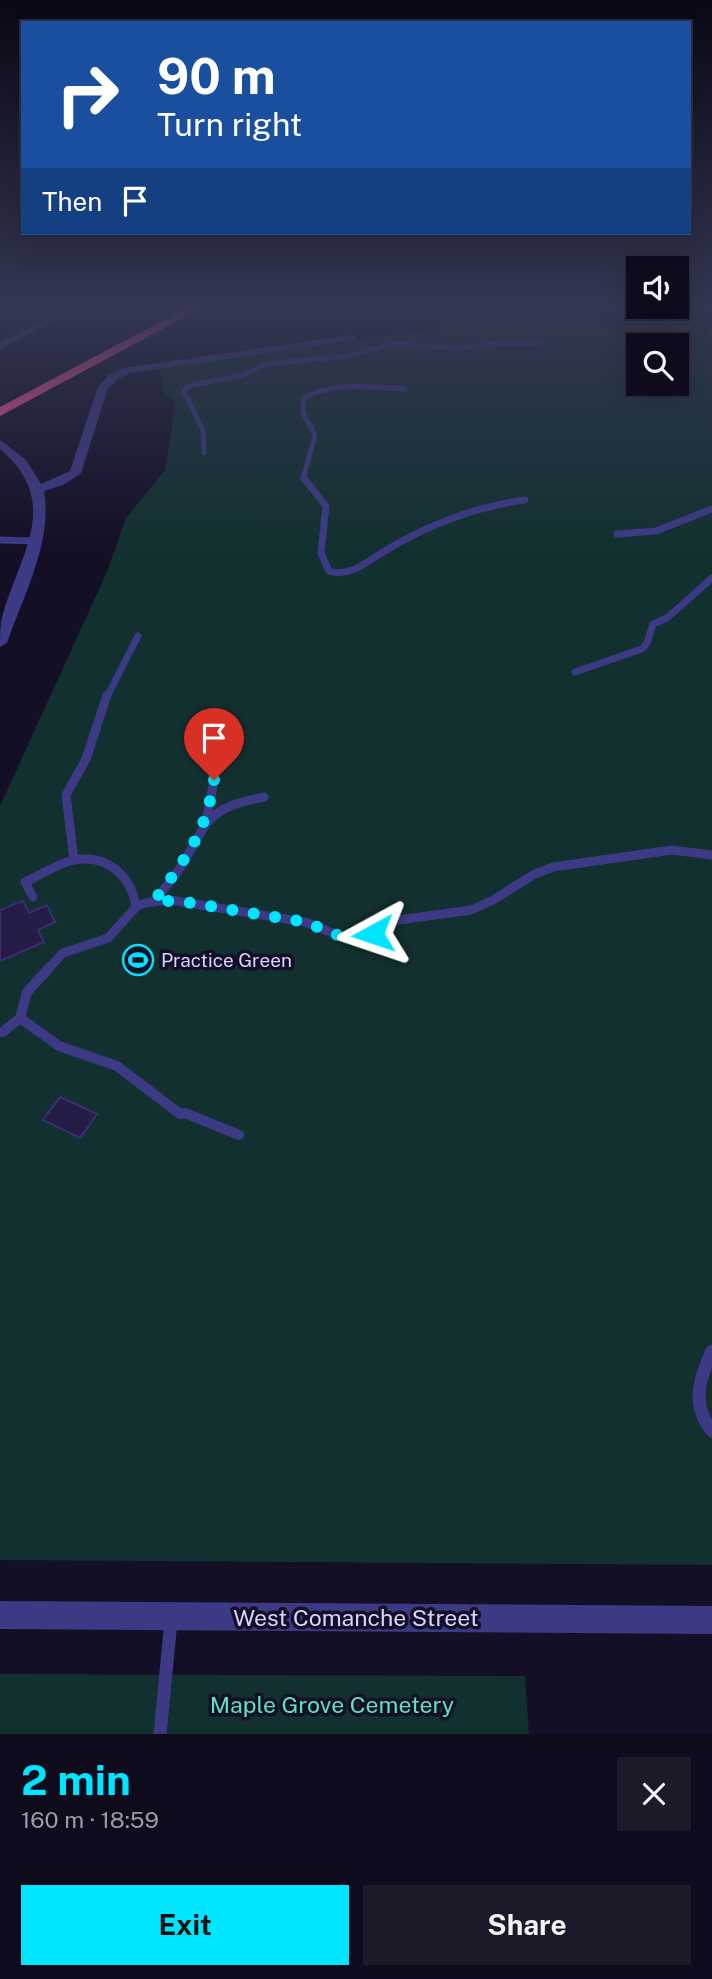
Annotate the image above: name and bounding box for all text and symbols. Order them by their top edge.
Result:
text: 90 m [157,47,276,105]
icon: right [42,49,133,140]
text: Turn right [157,106,302,143]
icon: arrive [116,182,154,220]
text: Then [42,186,102,217]
map controls [626,256,689,396]
button: sound [626,256,689,319]
button: search [626,333,689,396]
pin [184,708,244,780]
icon: arrive [195,719,233,757]
position arrow [336,897,410,971]
sports icon: Practice Green [121,943,155,977]
place label: Practice Green [161,949,292,971]
street label: West Comanche Street [233,1604,479,1631]
park label: Maple Grove Cemetery [210,1691,454,1718]
text: 2 min [21,1755,131,1804]
button: close [617,1757,691,1831]
text: 160 m · 18:59 [21,1806,159,1833]
button: Exit [21,1885,349,1965]
button: Share [363,1885,691,1965]

